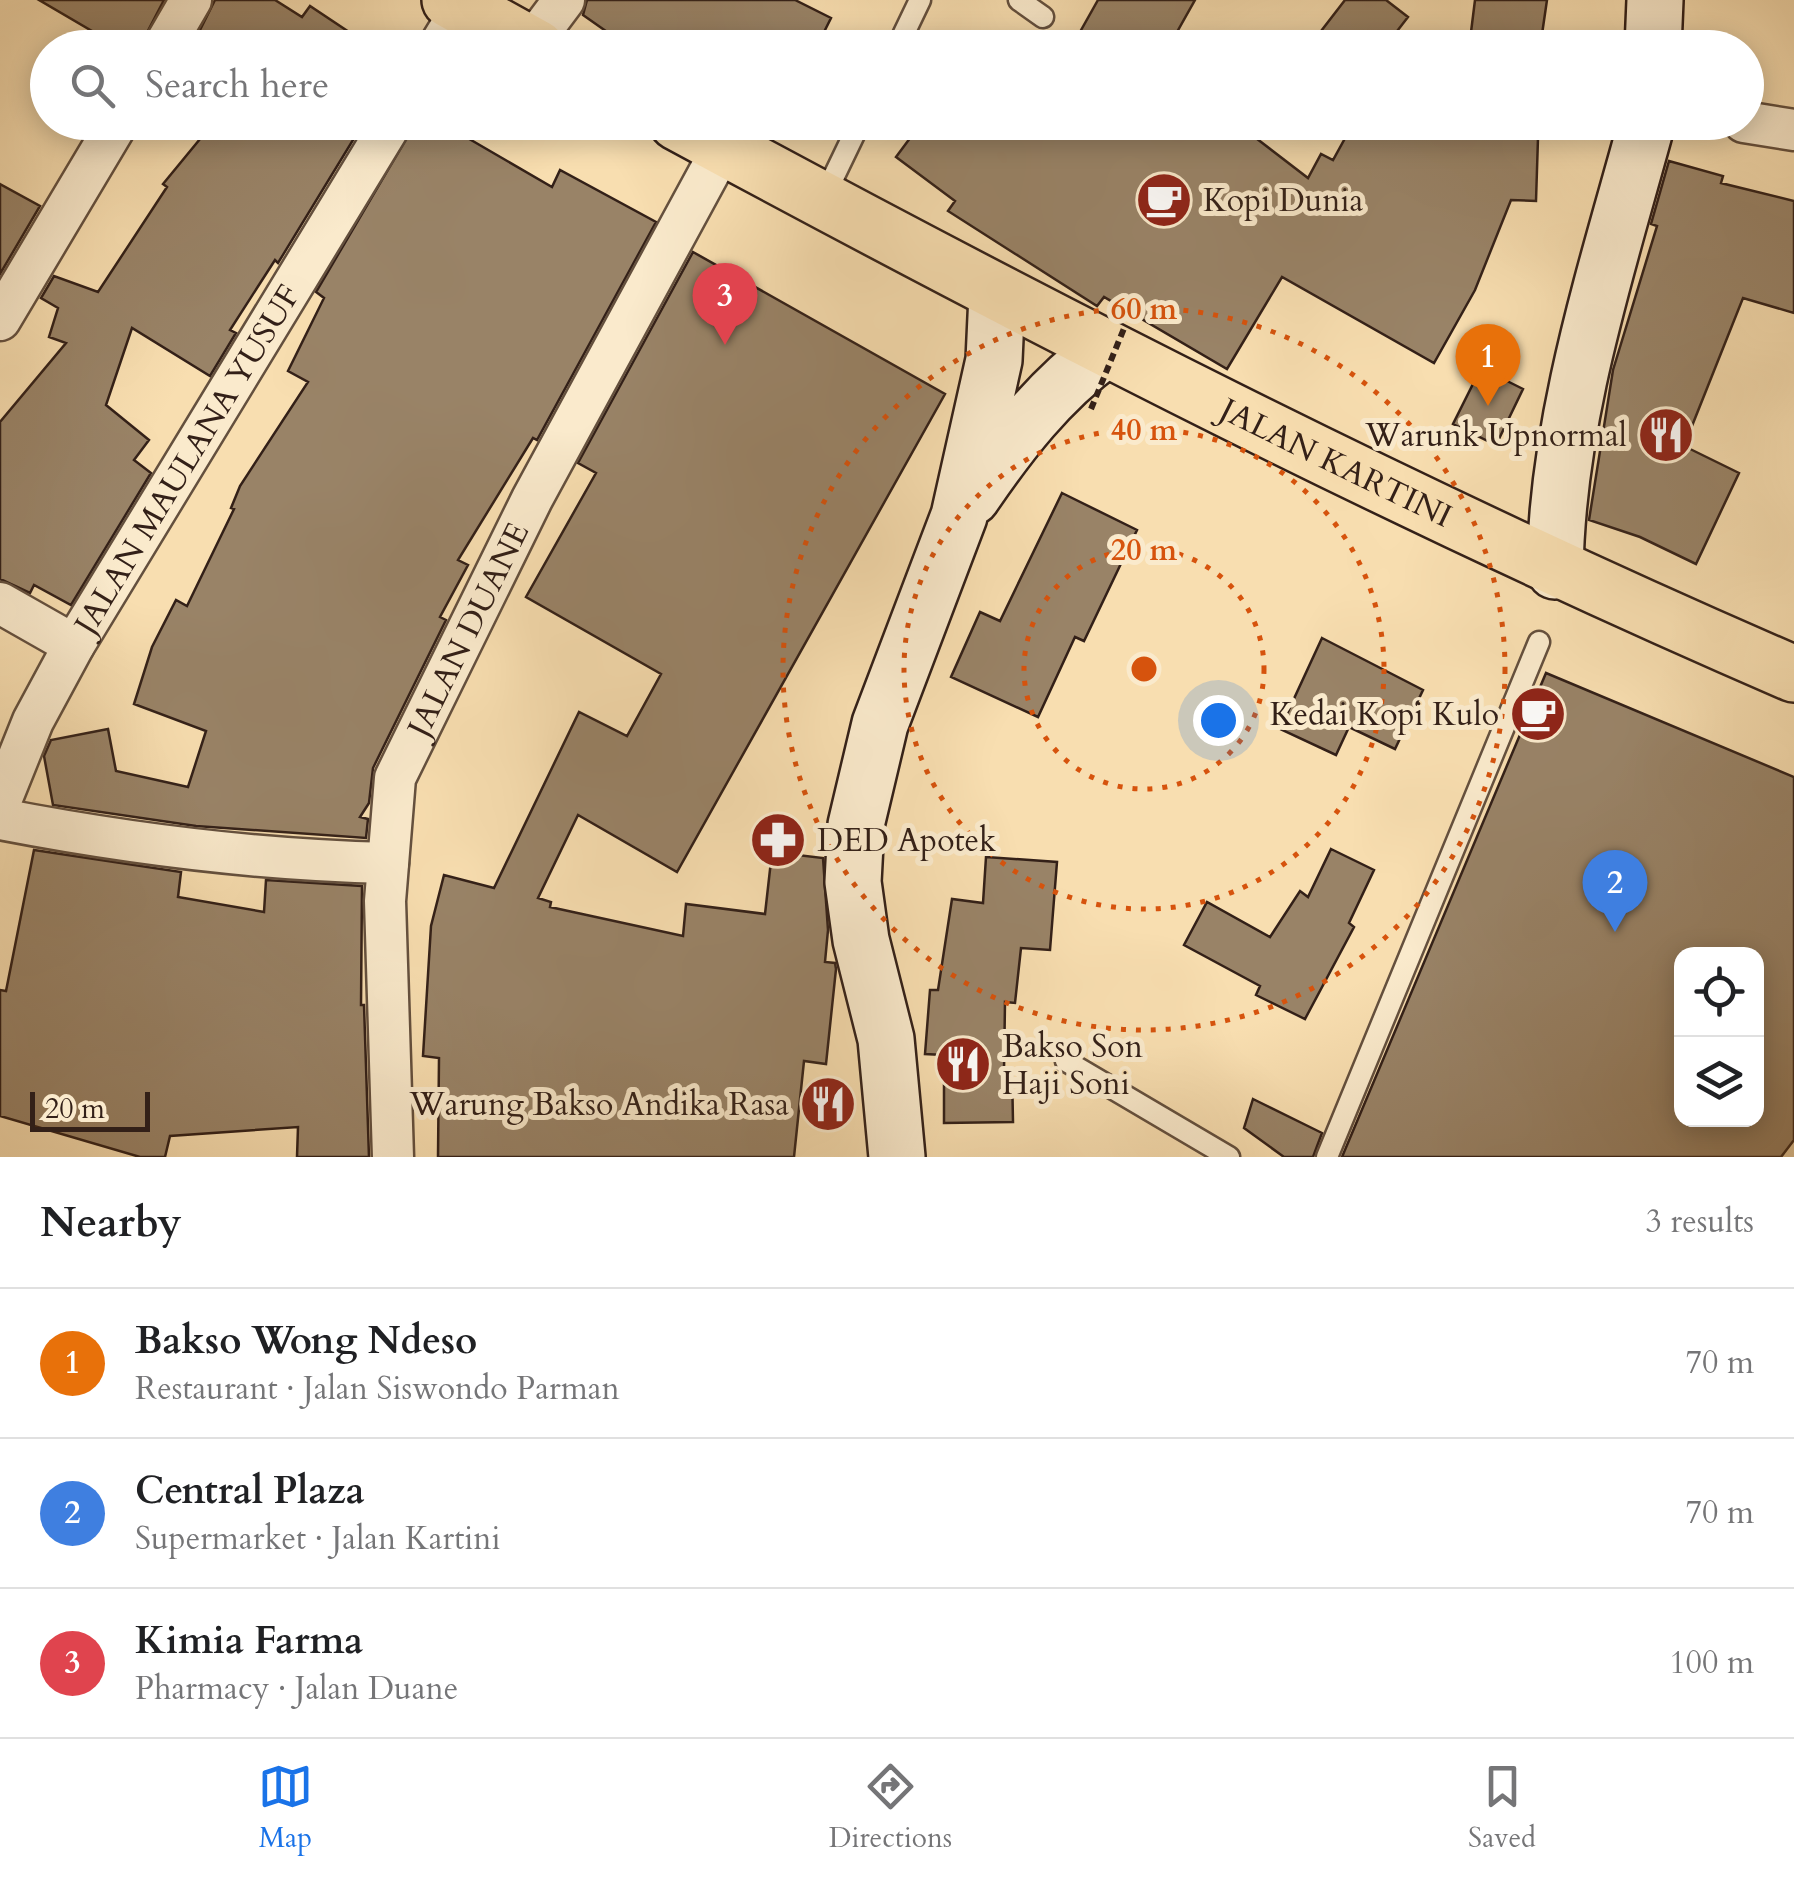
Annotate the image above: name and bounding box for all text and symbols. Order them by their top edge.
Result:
search box [30,30,1764,140]
icon: search [65,58,120,113]
text: Search here [145,59,329,111]
cafe icon: Kopi Dunia [1134,170,1194,230]
place label: Kopi Dunia [1203,179,1363,223]
pin: 3 [692,262,758,345]
street label: JALAN MAULANA YUSUF [62,277,311,646]
text: 60 m [1111,289,1178,330]
pin: 1 [1456,324,1520,406]
street label: JALAN KARTINI [1209,386,1459,539]
restaurant icon: Warunk Upnormal [1636,405,1696,465]
text: 40 m [1111,410,1178,451]
place label: Warunk Upnormal [1364,414,1627,458]
street label: JALAN DUANE [396,515,540,748]
text: 20 m [1111,530,1178,571]
centre of rings [1126,651,1162,687]
cafe icon: Kedai Kopi Kulo [1508,684,1568,744]
place label: Kedai Kopi Kulo [1270,693,1499,737]
your location [1193,695,1244,746]
pharmacy icon: DED Apotek [748,810,808,870]
place label: DED Apotek [817,819,996,863]
pin: 2 [1582,850,1648,932]
map controls [1674,947,1764,1127]
button: locate [1674,947,1764,1037]
place label: Bakso Son Haji Soni [1002,1025,1143,1106]
restaurant icon: Bakso Son Haji Soni [933,1034,993,1094]
button: layers [1674,1037,1764,1127]
restaurant icon: Warung Bakso Andika Rasa [798,1074,858,1134]
place label: Warung Bakso Andika Rasa [409,1083,789,1127]
scale bar [30,1087,150,1132]
text: 20 m [45,1090,105,1128]
text: Nearby [40,1194,182,1251]
text: 3 results [1646,1200,1754,1244]
text: Bakso Wong Ndeso [135,1315,477,1367]
text: 1 [64,1341,81,1385]
text: 70 m [1686,1341,1754,1385]
text: Restaurant · Jalan Siswondo Parman [135,1367,620,1411]
text: Central Plaza [135,1465,365,1517]
text: 2 [64,1491,81,1535]
text: 70 m [1686,1491,1754,1535]
text: Supermarket · Jalan Kartini [135,1517,500,1561]
text: Kimia Farma [135,1615,363,1667]
text: 3 [64,1641,81,1685]
text: 100 m [1669,1641,1754,1685]
text: Pharmacy · Jalan Duane [135,1667,458,1711]
tab: Map [258,1759,313,1857]
tab: Directions [829,1759,952,1857]
tab: Saved [1468,1759,1536,1857]

